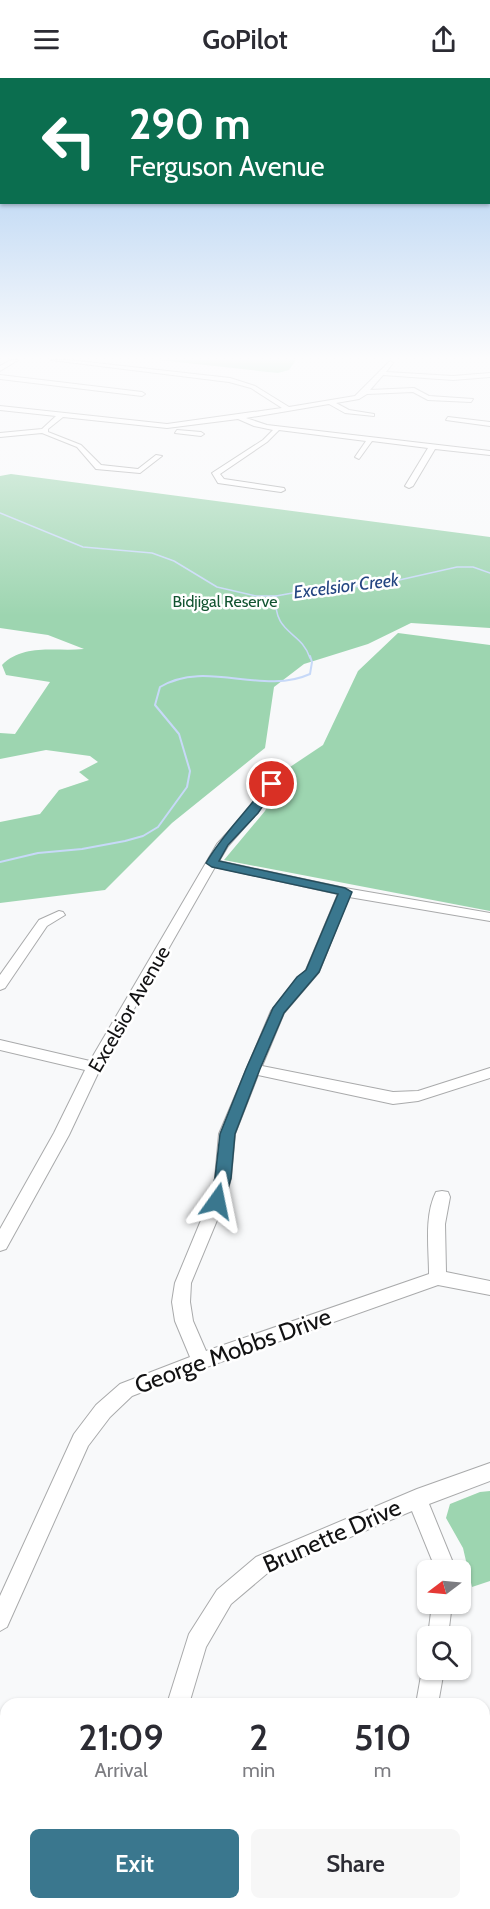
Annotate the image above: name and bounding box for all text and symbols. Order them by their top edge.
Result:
icon: menu [30,23,63,56]
text: GoPilot [202,23,288,56]
icon: share [427,23,460,56]
text: 290 m [129,98,250,150]
icon: left [30,102,108,180]
text: Ferguson Avenue [129,150,325,183]
water label: Excelsior Creek [292,568,401,603]
park label: Bidjigal Reserve [173,592,277,611]
pin [246,758,297,809]
icon: arrive [255,767,288,800]
street label: Excelsior Avenue [83,942,175,1076]
position arrow [185,1169,249,1233]
street label: George Mobbs Drive [131,1302,335,1400]
street label: Brunette Drive [258,1492,405,1579]
north arrow [417,1560,471,1614]
map controls [417,1560,471,1680]
button: search [417,1626,471,1680]
text: 21:09 [79,1715,164,1759]
text: 2 [249,1715,268,1759]
text: 510 [354,1715,411,1759]
text: Arrival [95,1758,148,1782]
text: min [242,1758,275,1782]
text: m [374,1758,391,1782]
button: Exit [30,1829,239,1898]
button: Share [251,1829,460,1898]

